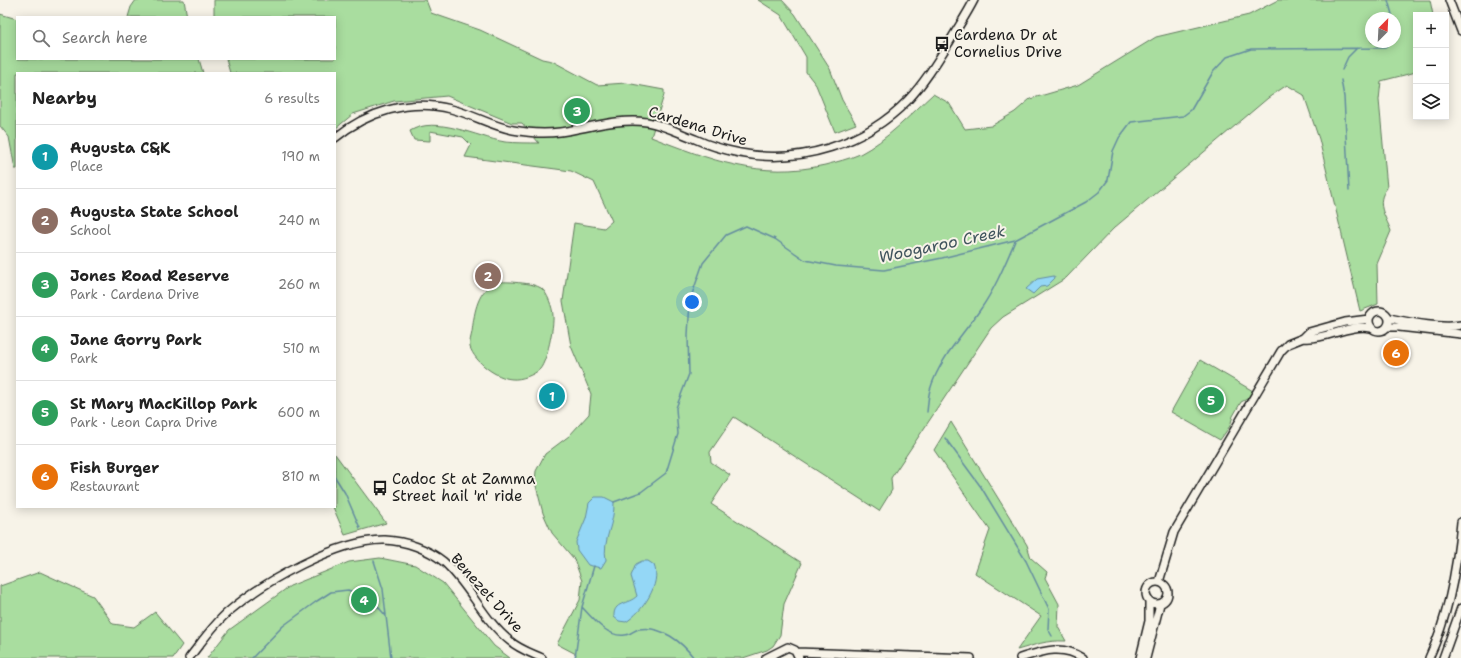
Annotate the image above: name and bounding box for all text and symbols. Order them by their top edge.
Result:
north arrow [1365,12,1401,48]
map controls [1413,12,1449,120]
button: + [1413,12,1449,48]
search box [16,16,336,60]
place label: Cardena Dr at Cornelius Drive [954,25,1062,62]
icon: search [30,27,52,49]
text: Search here [62,28,148,48]
bus stop icon: Cardena Dr at Cornelius Drive [933,35,951,53]
button: − [1413,48,1449,84]
button: layers [1413,84,1449,120]
text: Nearby [32,87,97,109]
text: 6 results [264,90,320,107]
pin: 3 [564,96,590,126]
street label: Cardena Drive [646,101,750,151]
text: Augusta C&K [70,138,170,158]
text: 1 [42,148,48,165]
text: 190 m [281,148,320,165]
text: Place [70,158,103,175]
text: Augusta State School [70,202,238,222]
text: 2 [40,212,50,229]
text: 240 m [278,212,320,229]
water label: Woogaroo Creek [877,220,1007,268]
text: School [70,222,111,239]
pin: 2 [475,261,501,291]
text: Jones Road Reserve [70,266,230,286]
text: 3 [40,276,50,293]
text: 260 m [278,276,320,293]
text: Park · Cardena Drive [70,286,199,303]
your location [682,292,702,312]
text: Jane Gorry Park [70,330,202,350]
pin: 6 [1383,338,1409,368]
text: 4 [40,340,50,357]
text: 510 m [283,340,320,357]
text: Park [70,350,98,367]
pin: 1 [539,381,565,411]
pin: 5 [1198,385,1224,415]
text: St Mary MacKillop Park [70,394,257,414]
text: 5 [41,404,49,421]
text: 600 m [277,404,320,421]
text: Park · Leon Capra Drive [70,414,218,431]
text: Fish Burger [70,458,159,478]
text: 6 [40,468,50,485]
text: 810 m [282,468,320,485]
place label: Cadoc St at Zamma Street hail 'n' ride [392,469,536,506]
text: Restaurant [70,478,140,495]
bus stop icon: Cadoc St at Zamma Street hail 'n' ride [371,479,389,497]
street label: Benezet Drive [446,549,528,637]
pin: 4 [351,585,377,615]

